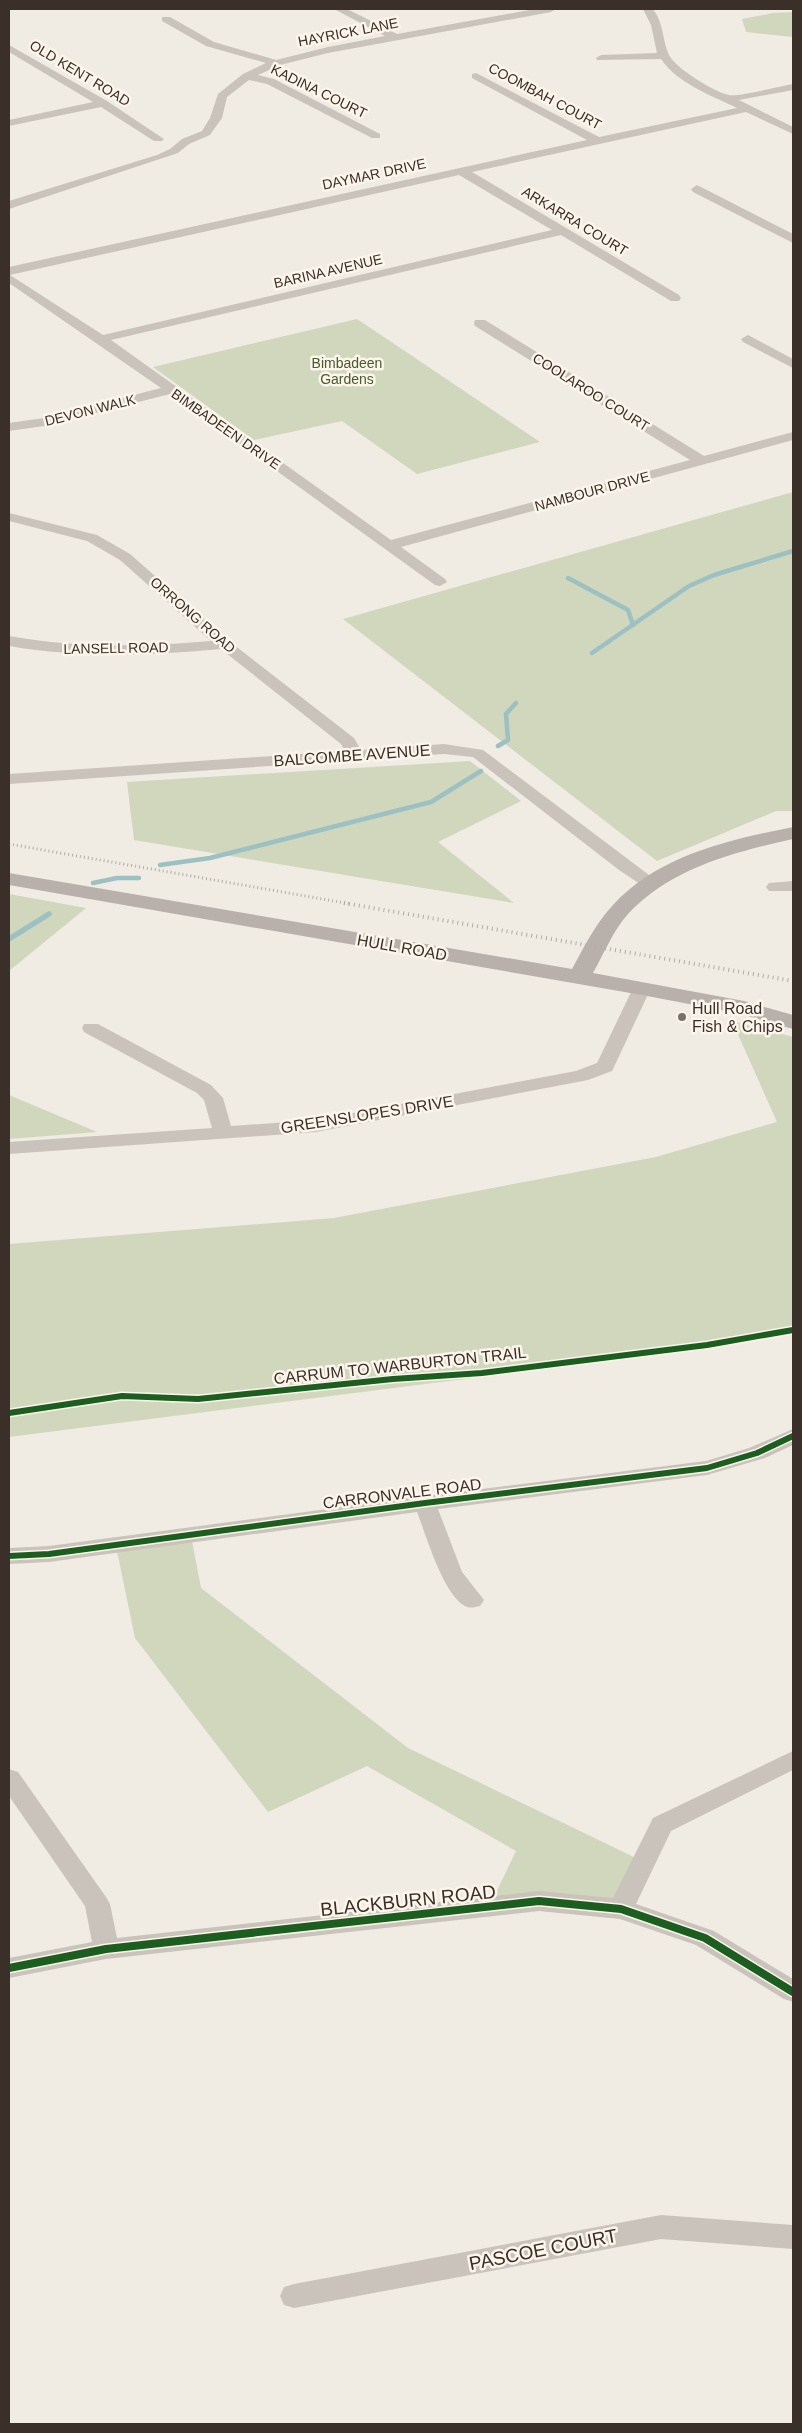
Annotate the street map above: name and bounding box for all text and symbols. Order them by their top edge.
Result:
street label: HAYRICK LANE [297,14,399,50]
street label: OLD KENT ROAD [27,37,133,109]
street label: COOMBAH COURT [486,59,605,133]
street label: KADINA COURT [268,61,370,121]
street label: DAYMAR DRIVE [321,155,427,193]
street label: ARKARRA COURT [519,183,631,259]
street label: BARINA AVENUE [272,251,384,291]
street label: COOLAROO COURT [530,350,653,435]
park label: Bimbadeen Gardens [312,355,382,387]
street label: BIMBADEEN DRIVE [169,385,283,473]
street label: DEVON WALK [43,391,138,429]
street label: NAMBOUR DRIVE [533,468,651,514]
street label: ORRONG ROAD [147,574,239,656]
street label: LANSELL ROAD [63,639,169,657]
street label: BALCOMBE AVENUE [273,742,431,769]
street label: HULL ROAD [356,931,448,964]
place label: Hull Road Fish & Chips [692,1000,783,1035]
marker: Hull Road Fish & Chips [676,1011,688,1023]
street label: GREENSLOPES DRIVE [280,1092,454,1137]
street label: CARRUM TO WARBURTON TRAIL [273,1344,527,1387]
street label: CARRONVALE ROAD [322,1475,482,1512]
street label: BLACKBURN ROAD [319,1881,497,1920]
street label: PASCOE COURT [467,2225,619,2274]

